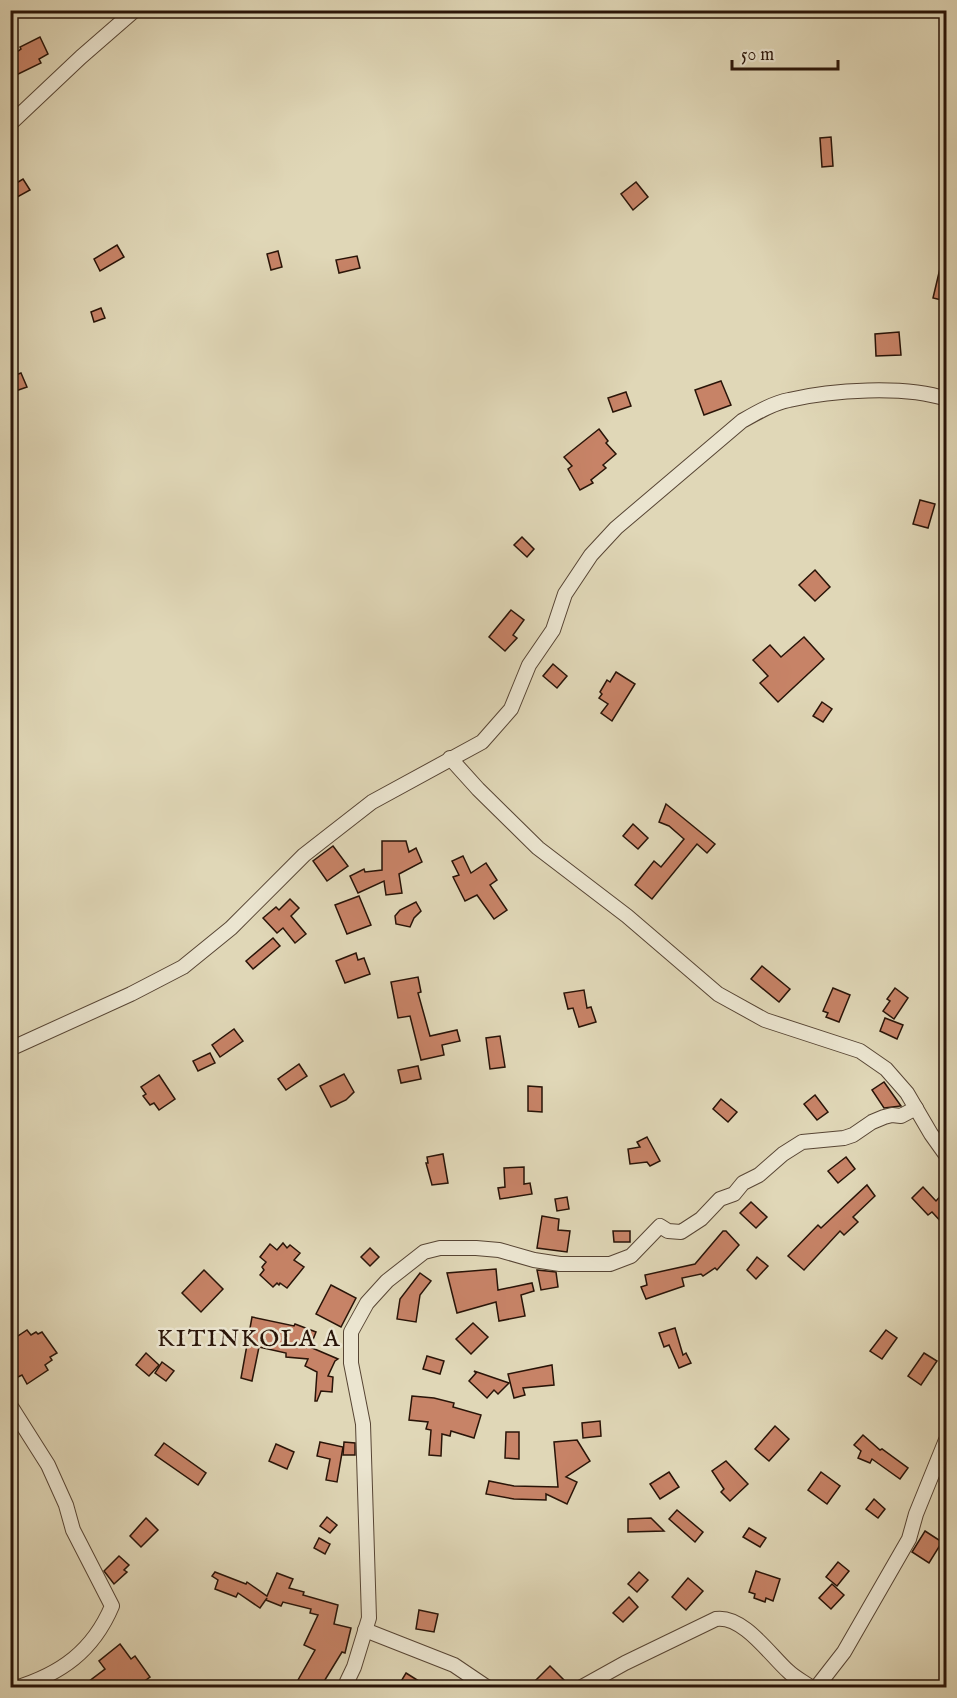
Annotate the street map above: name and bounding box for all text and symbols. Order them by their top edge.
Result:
scale bar [732,33,838,71]
text: 50 m [741,44,774,67]
district label: KITINKOLA A [157,1324,341,1355]

